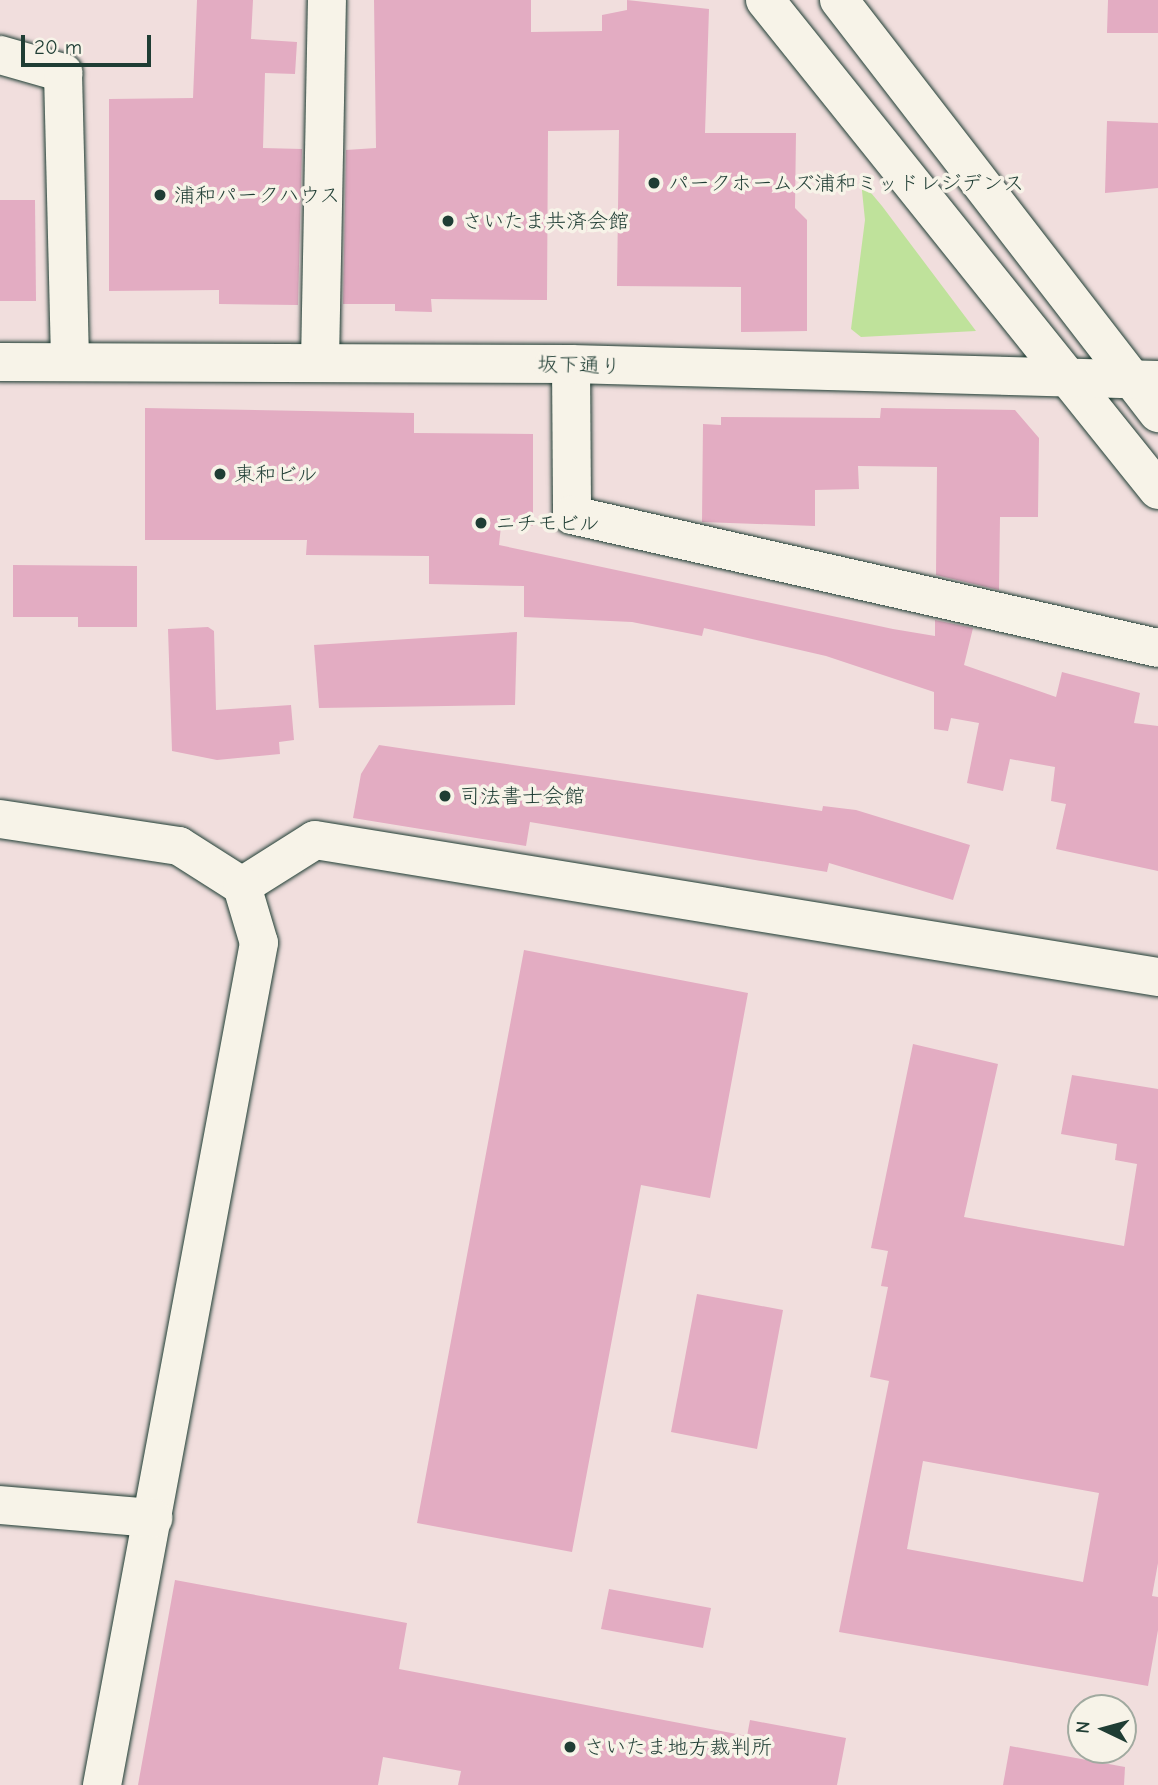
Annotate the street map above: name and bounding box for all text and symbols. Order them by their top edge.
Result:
scale bar [24,21,154,65]
text: 20 m [34,35,82,59]
place label: パークホームズ浦和ミッドレジデンス [668,170,1025,196]
marker: パークホームズ浦和ミッドレジデンス [646,175,662,191]
place label: 浦和パークハウス [174,182,342,208]
marker: 浦和パークハウス [152,187,168,203]
place label: さいたま共済会館 [462,208,630,234]
marker: さいたま共済会館 [440,213,456,229]
street label: 坂下通り [537,351,621,379]
place label: 東和ビル [234,461,318,487]
marker: 東和ビル [212,466,228,482]
place label: ニチモビル [495,510,600,536]
marker: ニチモビル [473,515,489,531]
place label: 司法書士会館 [459,783,585,809]
marker: 司法書士会館 [437,788,453,804]
north arrow [1067,1694,1137,1764]
text: N [1072,1720,1095,1734]
place label: さいたま地方裁判所 [584,1734,773,1760]
marker: さいたま地方裁判所 [562,1739,578,1755]

